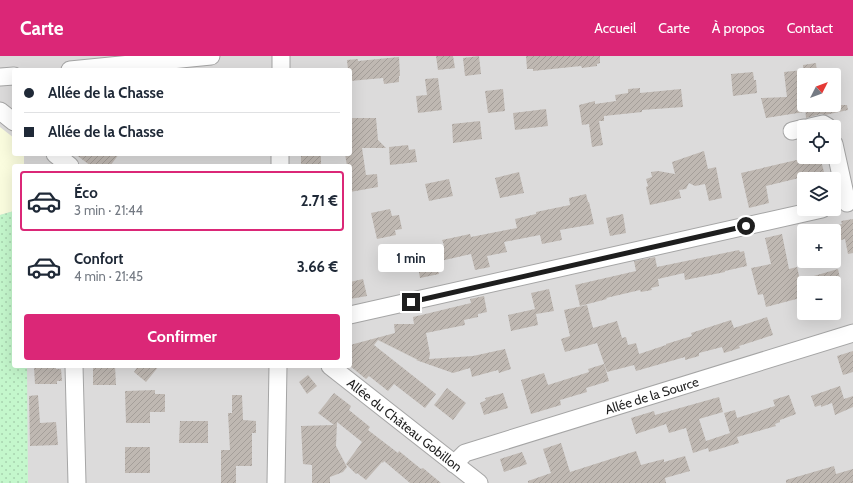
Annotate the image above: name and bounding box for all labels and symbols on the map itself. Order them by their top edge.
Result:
north arrow [797,68,841,112]
route start [737,217,755,235]
callout: 1 min [378,244,444,272]
route end [402,293,420,311]
street label: Allée de la Source [603,373,701,417]
street label: Allée du Château Gobillon [344,375,465,475]

